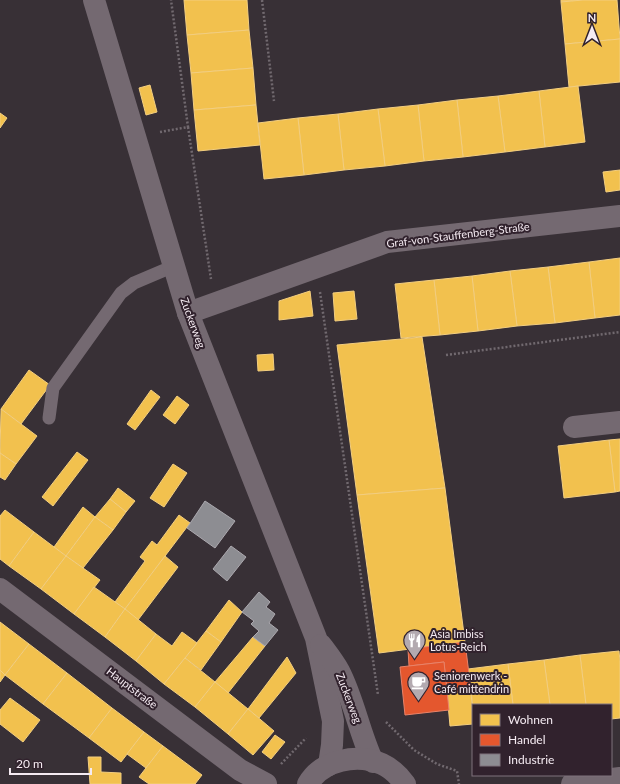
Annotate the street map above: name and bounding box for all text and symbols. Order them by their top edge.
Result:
north arrow [572,8,612,48]
text: N [588,11,596,24]
street label: Graf-von-Stauffenberg-Straße [386,219,531,250]
street label: Zuckerweg [178,296,209,350]
restaurant icon: Asia Imbiss Lotus-Reich [402,627,428,660]
place label: Asia Imbiss Lotus-Reich [430,627,487,653]
street label: Hauptstraße [104,664,160,711]
cafe icon: Seniorenwerk - Café mittendrin [406,669,432,702]
place label: Seniorenwerk - Café mittendrin [434,669,509,695]
street label: Zuckerweg [334,671,365,725]
legend [472,704,612,776]
text: Wohnen [508,712,553,727]
text: Handel [508,732,546,747]
scale bar [10,750,91,776]
text: Industrie [508,752,554,767]
text: 20 m [16,756,43,771]

